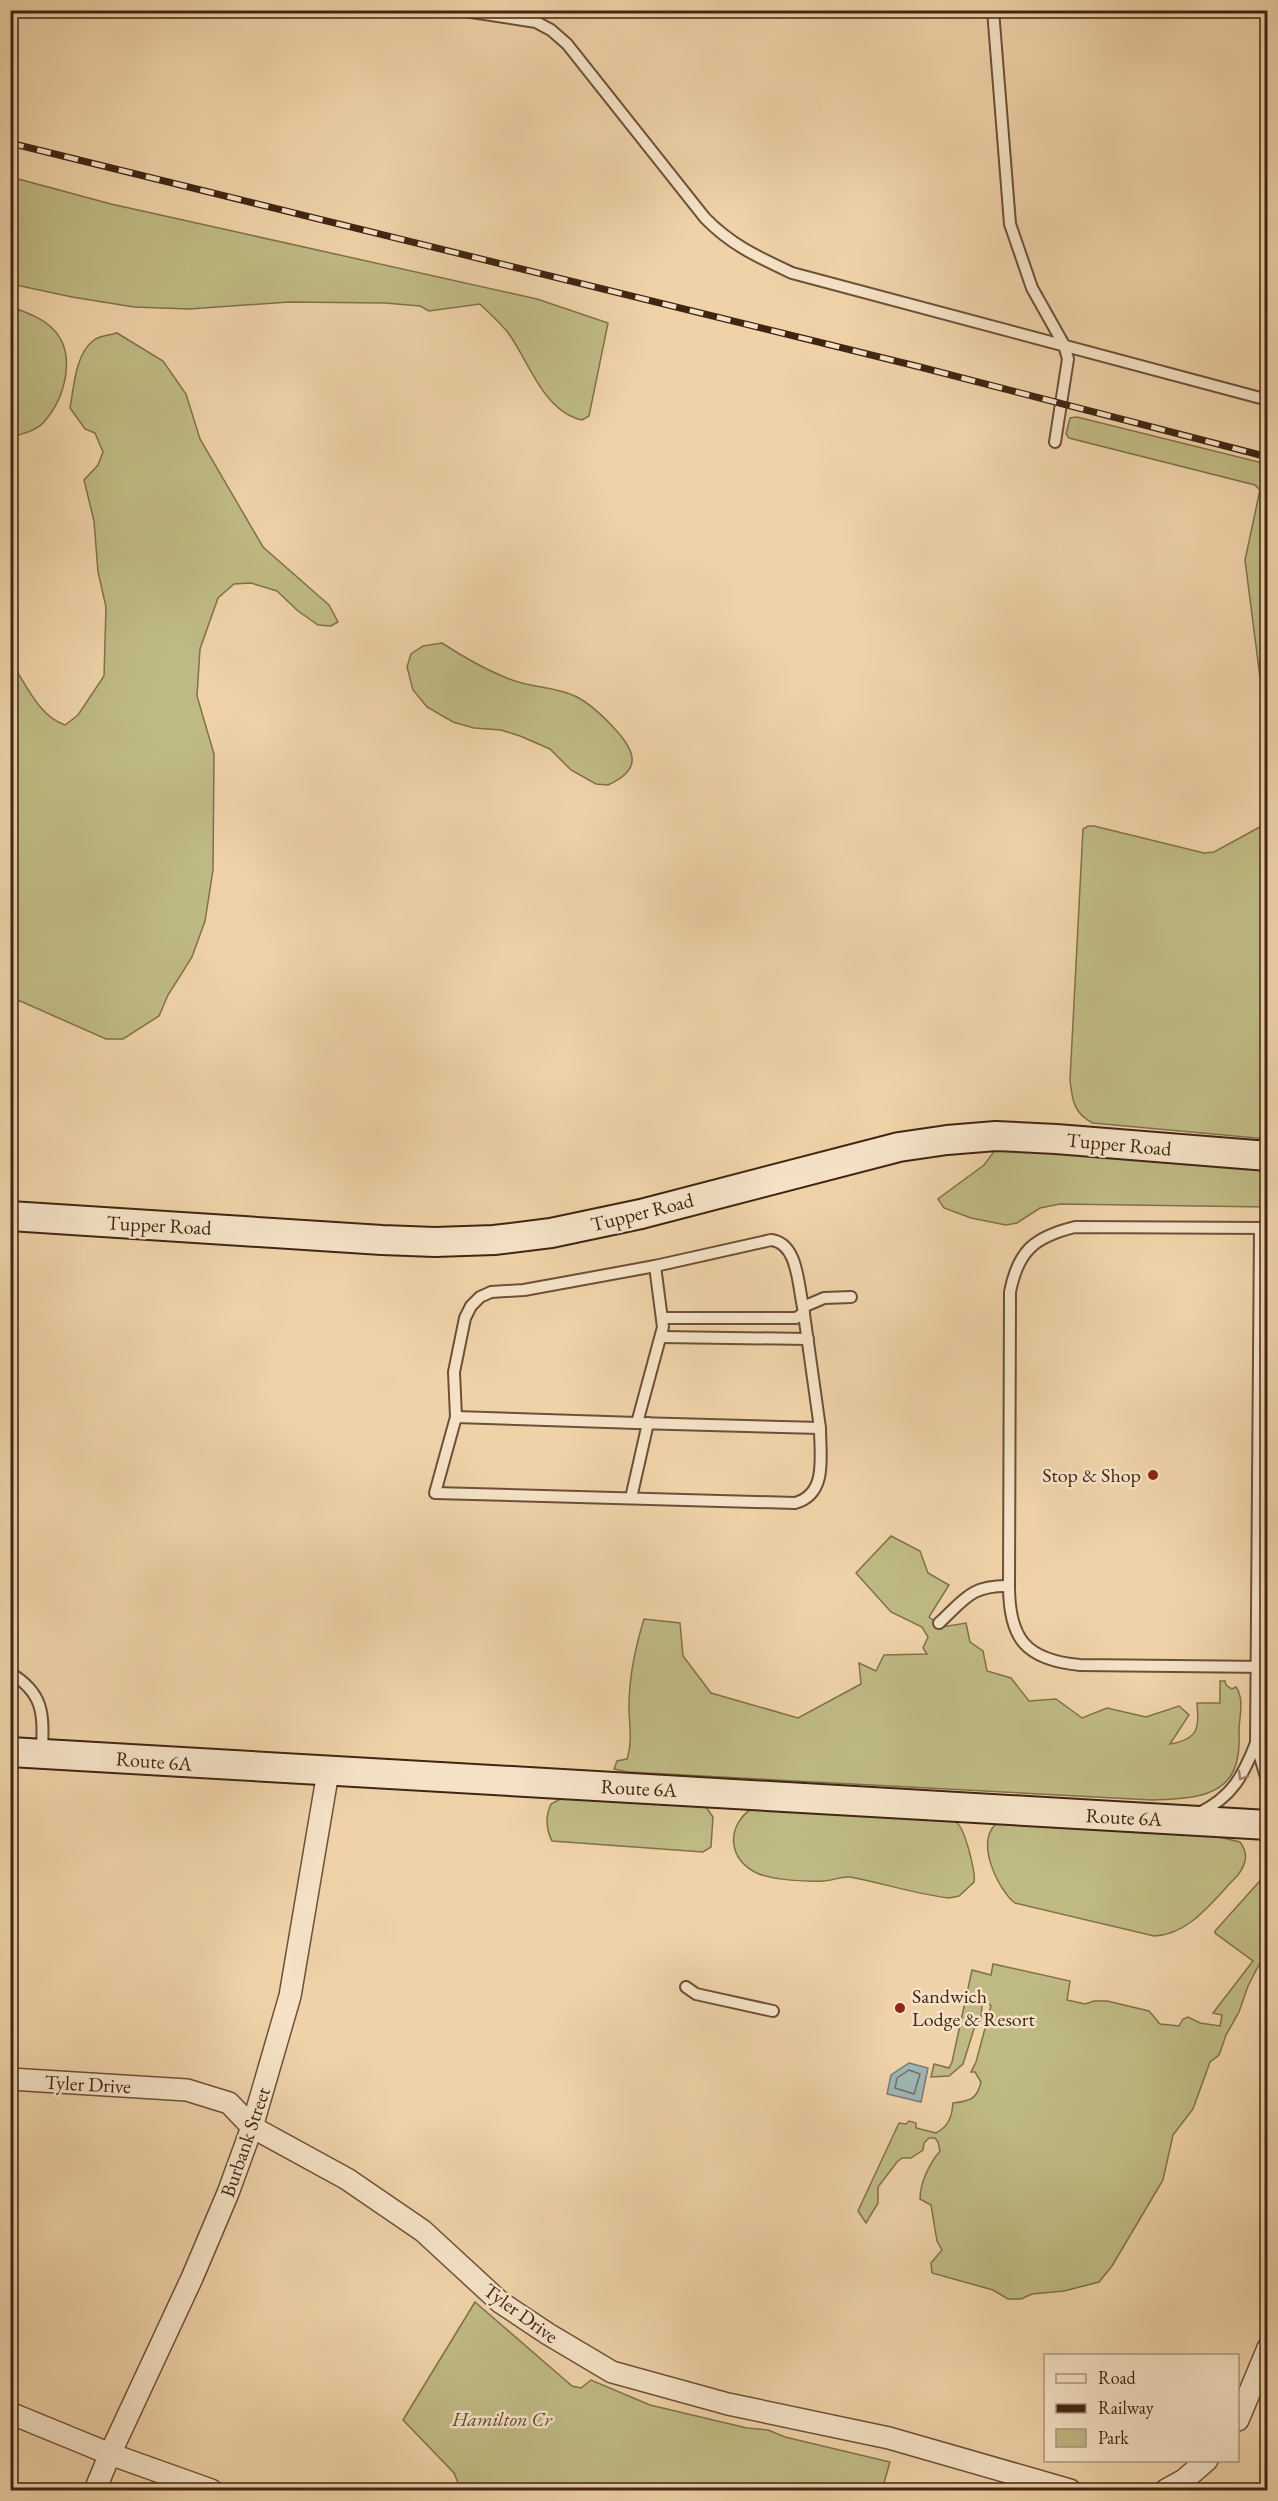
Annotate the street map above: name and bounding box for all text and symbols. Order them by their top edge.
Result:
street label: Tupper Road [1066,1126,1173,1162]
street label: Tupper Road [588,1186,697,1237]
street label: Tupper Road [106,1209,213,1241]
place label: Stop & Shop [1042,1462,1141,1488]
marker: Stop & Shop [1146,1468,1160,1482]
street label: Route 6A [115,1745,193,1777]
one-way arrow [1237,1770,1249,1780]
street label: Route 6A [600,1773,678,1803]
street label: Route 6A [1085,1802,1163,1832]
place label: Sandwich Lodge & Resort [912,1983,1035,2032]
marker: Sandwich Lodge & Resort [893,2001,907,2015]
street label: Tyler Drive [44,2069,132,2099]
street label: Burbank Street [214,2083,276,2200]
street label: Tyler Drive [479,2277,564,2349]
legend [1044,2354,1239,2462]
text: Road [1098,2366,1137,2389]
text: Railway [1098,2396,1154,2419]
park label: Hamilton Cr [451,2406,553,2432]
text: Park [1098,2426,1129,2449]

